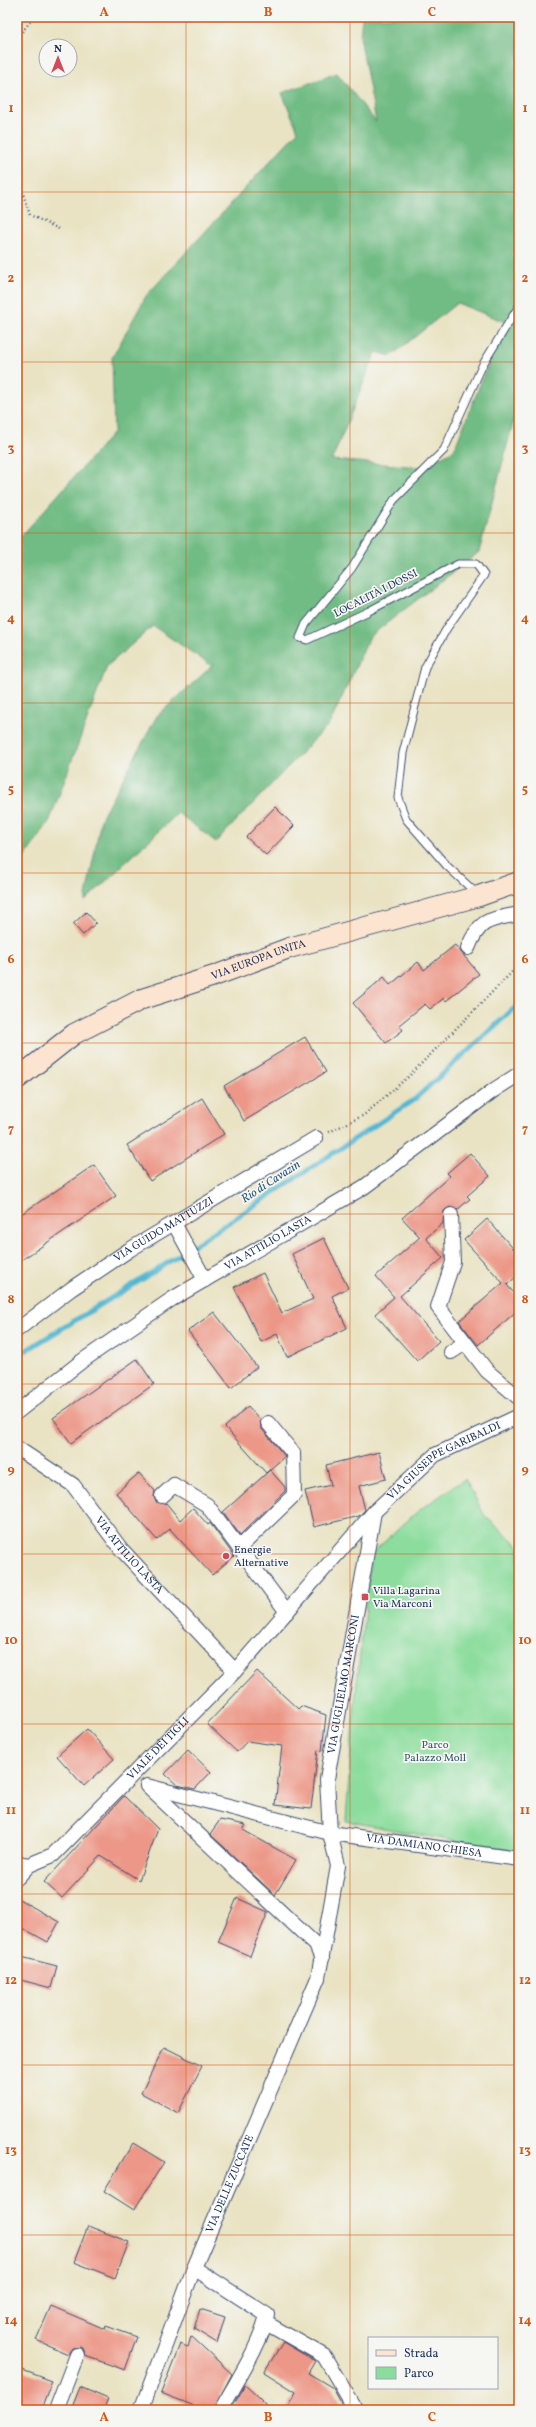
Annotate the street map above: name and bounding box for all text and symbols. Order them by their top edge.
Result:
text: A [99,4,109,22]
text: B [264,4,273,22]
text: C [428,4,436,22]
north arrow [38,38,78,78]
text: N [54,42,62,57]
text: 1 [8,100,14,118]
text: 1 [522,100,528,118]
text: 2 [8,270,15,288]
text: 2 [522,270,529,288]
text: 3 [8,440,15,458]
text: 3 [522,440,529,458]
street label: LOCALITÀ I DOSSI [331,566,421,622]
text: 4 [7,610,15,628]
text: 4 [521,610,529,628]
text: 5 [8,781,14,799]
text: 5 [522,781,528,799]
street label: VIA EUROPA UNITA [209,936,308,984]
text: 6 [7,951,15,969]
text: 6 [521,951,529,969]
text: 7 [8,1121,14,1139]
text: 7 [522,1121,528,1139]
water label: Rio di Cavazin [238,1157,304,1207]
street label: VIA GUIDO MATTUZZI [111,1193,217,1266]
street label: VIA ATTILIO LASTA [222,1212,314,1274]
text: 8 [7,1291,15,1309]
text: 8 [521,1291,529,1309]
street label: VIA GIUSEPPE GARIBALDI [384,1418,503,1503]
text: 9 [7,1461,15,1479]
text: 9 [521,1461,529,1479]
street label: VIA ATTILIO LASTA [91,1513,167,1597]
place label: Energie Alternative [234,1543,289,1571]
marker: Energie Alternative [221,1551,231,1561]
place label: Villa Lagarina Via Marconi [373,1584,441,1612]
marker: Villa Lagarina Via Marconi [360,1592,370,1602]
street label: VIA GUGLIELMO MARCONI [324,1613,363,1755]
text: 10 [4,1632,18,1650]
text: 10 [518,1632,532,1650]
street label: VIALE DEI TIGLI [124,1714,193,1783]
park label: Parco Palazzo Moll [404,1738,466,1766]
text: 11 [6,1802,16,1820]
text: 11 [520,1802,530,1820]
street label: VIA DAMIANO CHIESA [365,1831,483,1861]
text: 12 [5,1972,17,1990]
text: 12 [519,1972,531,1990]
street label: VIA DELLE ZUCCATE [202,2132,258,2235]
text: 13 [5,2142,17,2160]
text: 13 [519,2142,531,2160]
text: 14 [4,2312,18,2330]
text: 14 [518,2312,532,2330]
legend [368,2337,498,2389]
text: Strada [404,2346,439,2362]
text: Parco [404,2366,434,2382]
text: A [99,2409,109,2427]
text: B [264,2409,273,2427]
text: C [428,2409,436,2427]

